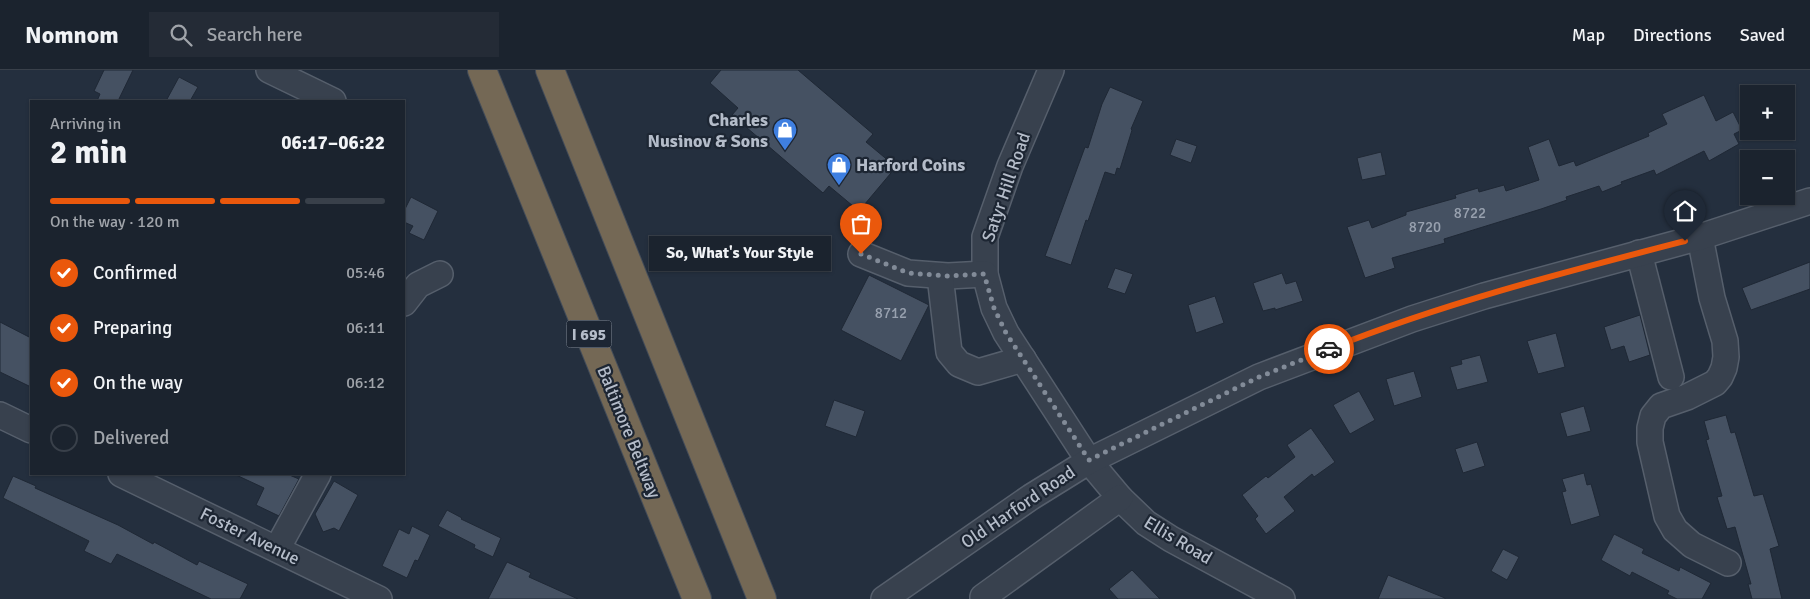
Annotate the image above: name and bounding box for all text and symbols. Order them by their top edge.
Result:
search box [149,12,499,57]
text: Nomnom [25,20,119,50]
icon: search [167,21,195,49]
text: Search here [207,23,303,47]
text: Map [1572,24,1605,46]
text: Directions [1633,24,1712,46]
text: Saved [1740,24,1785,46]
map controls [1740,85,1795,205]
button: + [1740,85,1795,140]
place label: Charles Nusinov & Sons [647,109,768,152]
text: Arriving in [50,114,121,134]
shop icon: Charles Nusinov & Sons [772,117,798,151]
street label: Satyr Hill Road [977,129,1035,245]
text: 06:17–06:22 [281,131,385,155]
text: 2 min [50,133,127,172]
button: − [1740,150,1795,205]
shop icon: Harford Coins [826,152,852,186]
place label: Harford Coins [856,154,965,176]
pin [1664,190,1706,241]
icon: home [1671,197,1699,225]
pin [840,203,882,254]
house number: 8722 [1454,204,1486,222]
icon: bag [847,210,875,238]
text: On the way · 120 m [50,212,180,232]
house number: 8720 [1409,218,1441,236]
callout: So, What's Your Style [648,236,831,272]
text: So, What's Your Style [666,243,814,263]
icon: check [50,259,78,287]
text: Confirmed [93,261,177,285]
text: 05:46 [346,263,385,283]
house number: 8712 [875,304,907,322]
icon: check [50,314,78,342]
text: Preparing [93,316,172,340]
text: 06:11 [346,318,385,338]
road number: I 695 [566,320,612,348]
courier [1304,324,1354,374]
icon: car [1315,335,1343,363]
street label: Baltimore Beltway [592,363,666,502]
icon: check [50,369,78,397]
text: On the way [93,371,183,395]
text: 06:12 [346,373,385,393]
text: Delivered [93,426,169,450]
street label: Old Harford Road [957,461,1079,553]
street label: Foster Avenue [197,502,303,570]
street label: Ellis Road [1140,511,1216,569]

